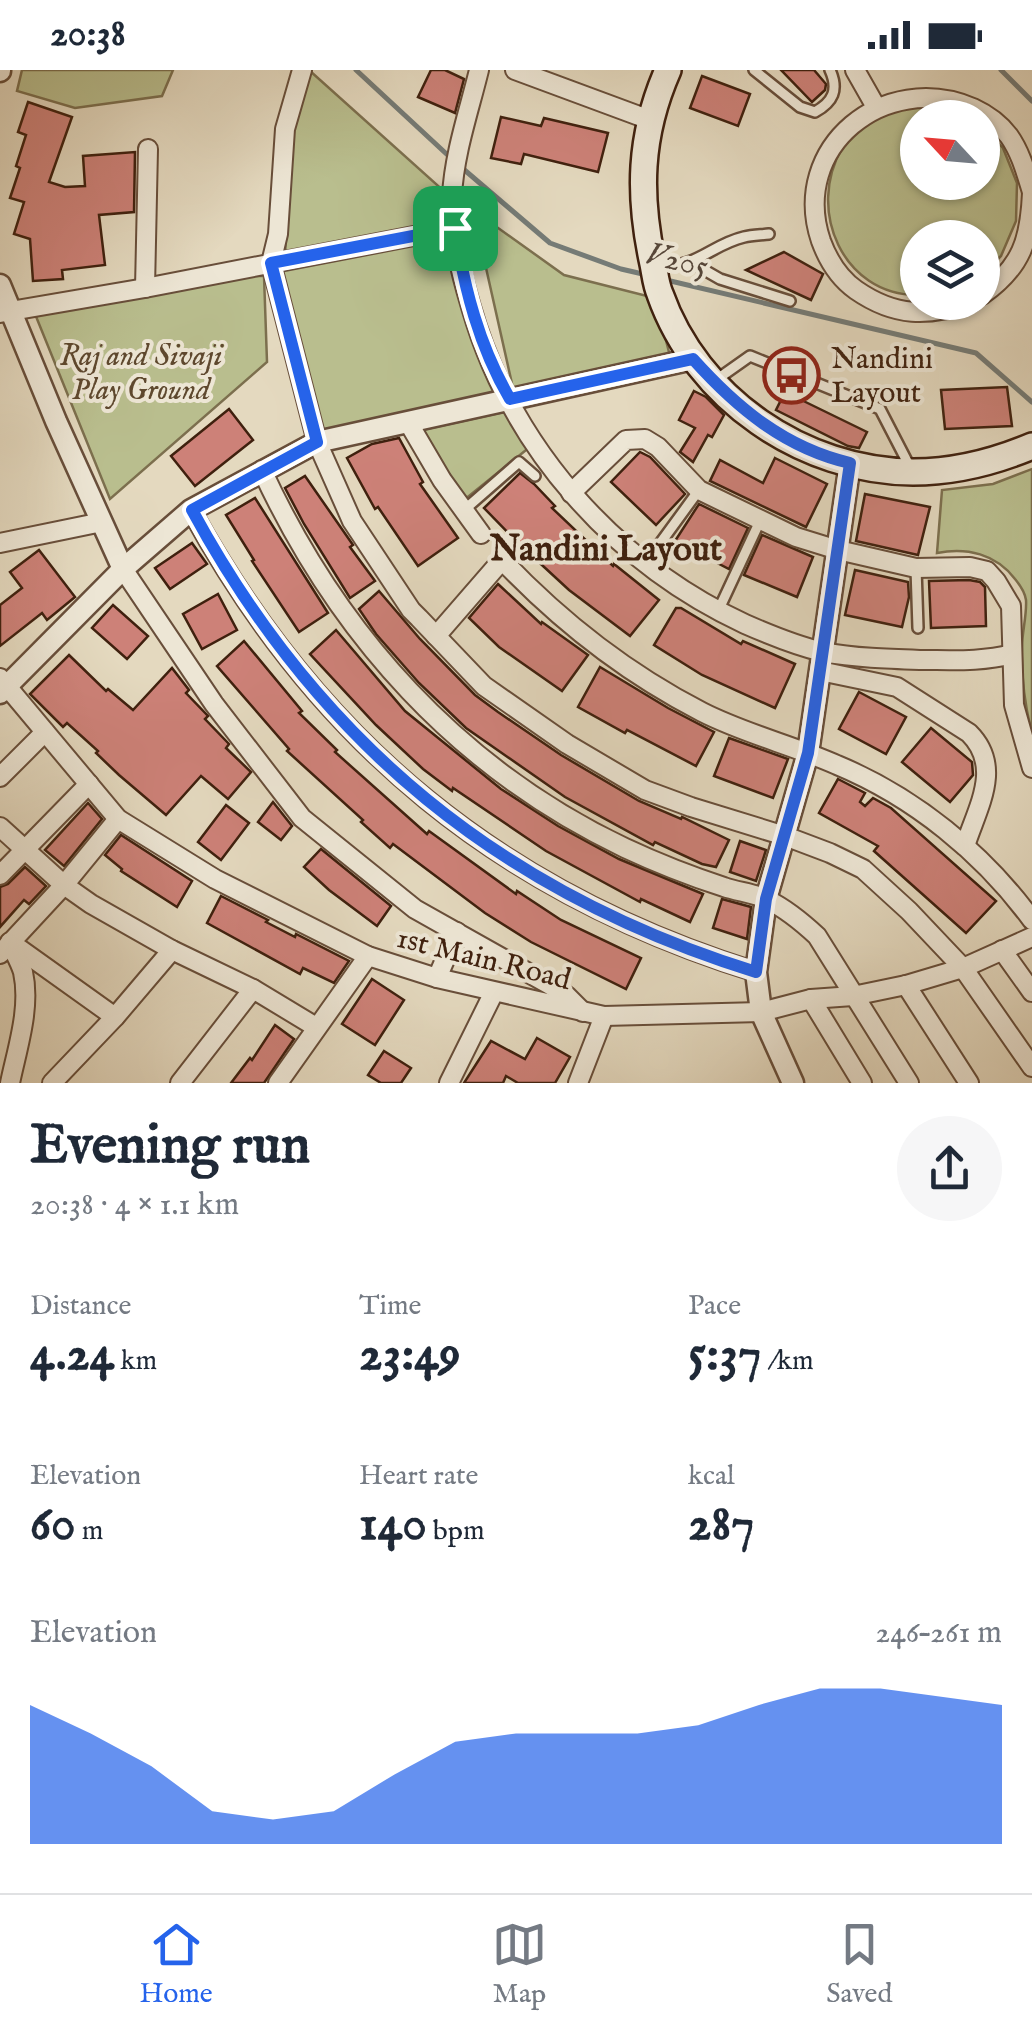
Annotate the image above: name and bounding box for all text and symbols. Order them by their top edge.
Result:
text: 20:38 [50,11,126,59]
north arrow [900,100,1000,200]
map controls [900,100,1000,320]
pin [413,186,498,271]
icon: arrive [428,201,483,256]
button: layers [900,220,1000,320]
water label: V205 [641,234,712,289]
park label: Raj and Sivaji Play Ground [60,338,225,410]
place label: Nandini Layout [831,341,933,413]
bus stop icon: Nandini Layout [762,345,822,405]
district label: Nandini Layout [489,528,722,573]
street label: 1st Main Road [393,920,575,1000]
text: Evening run [30,1112,310,1182]
button: share [897,1116,1002,1221]
text: 20:38 · 4 × 1.1 km [30,1185,239,1226]
text: Distance [30,1289,131,1324]
text: Time [359,1289,421,1324]
text: Pace [688,1289,741,1324]
text: 4.24 [30,1324,114,1387]
text: 23:49 [359,1324,461,1387]
text: 5:37 [688,1324,761,1387]
text: km [114,1344,157,1379]
text: /km [761,1344,814,1379]
text: Elevation [30,1459,141,1494]
text: Heart rate [359,1459,478,1494]
text: kcal [688,1459,735,1494]
text: 60 [30,1494,76,1557]
text: 140 [359,1494,427,1557]
text: 287 [688,1494,754,1557]
text: m [76,1514,103,1549]
text: bpm [427,1514,485,1549]
text: Elevation [30,1613,157,1654]
text: 246–261 m [875,1613,1002,1654]
tab: Home [140,1917,213,2012]
tab: Map [492,1917,547,2012]
tab: Saved [826,1917,892,2012]

